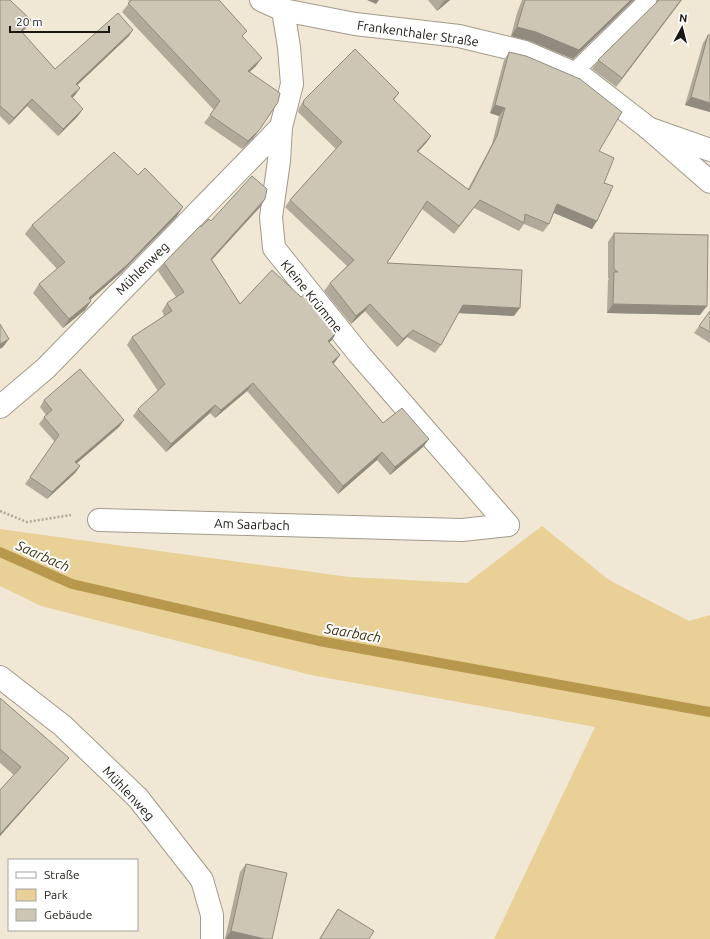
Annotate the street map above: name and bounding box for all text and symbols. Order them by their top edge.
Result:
scale bar [10,8,109,34]
north arrow [662,8,702,48]
text: N [678,12,688,25]
text: 20 m [16,15,43,28]
street label: Frankenthaler Straße [356,18,480,48]
street label: Mühlenweg [113,239,171,297]
street label: Kleine Krümme [279,257,345,335]
street label: Am Saarbach [214,516,290,532]
water label: Saarbach [13,537,72,575]
water label: Saarbach [323,620,382,646]
street label: Mühlenweg [100,763,158,823]
legend [8,859,138,931]
text: Straße [44,868,80,881]
text: Park [44,888,68,901]
text: Gebäude [44,908,92,921]

